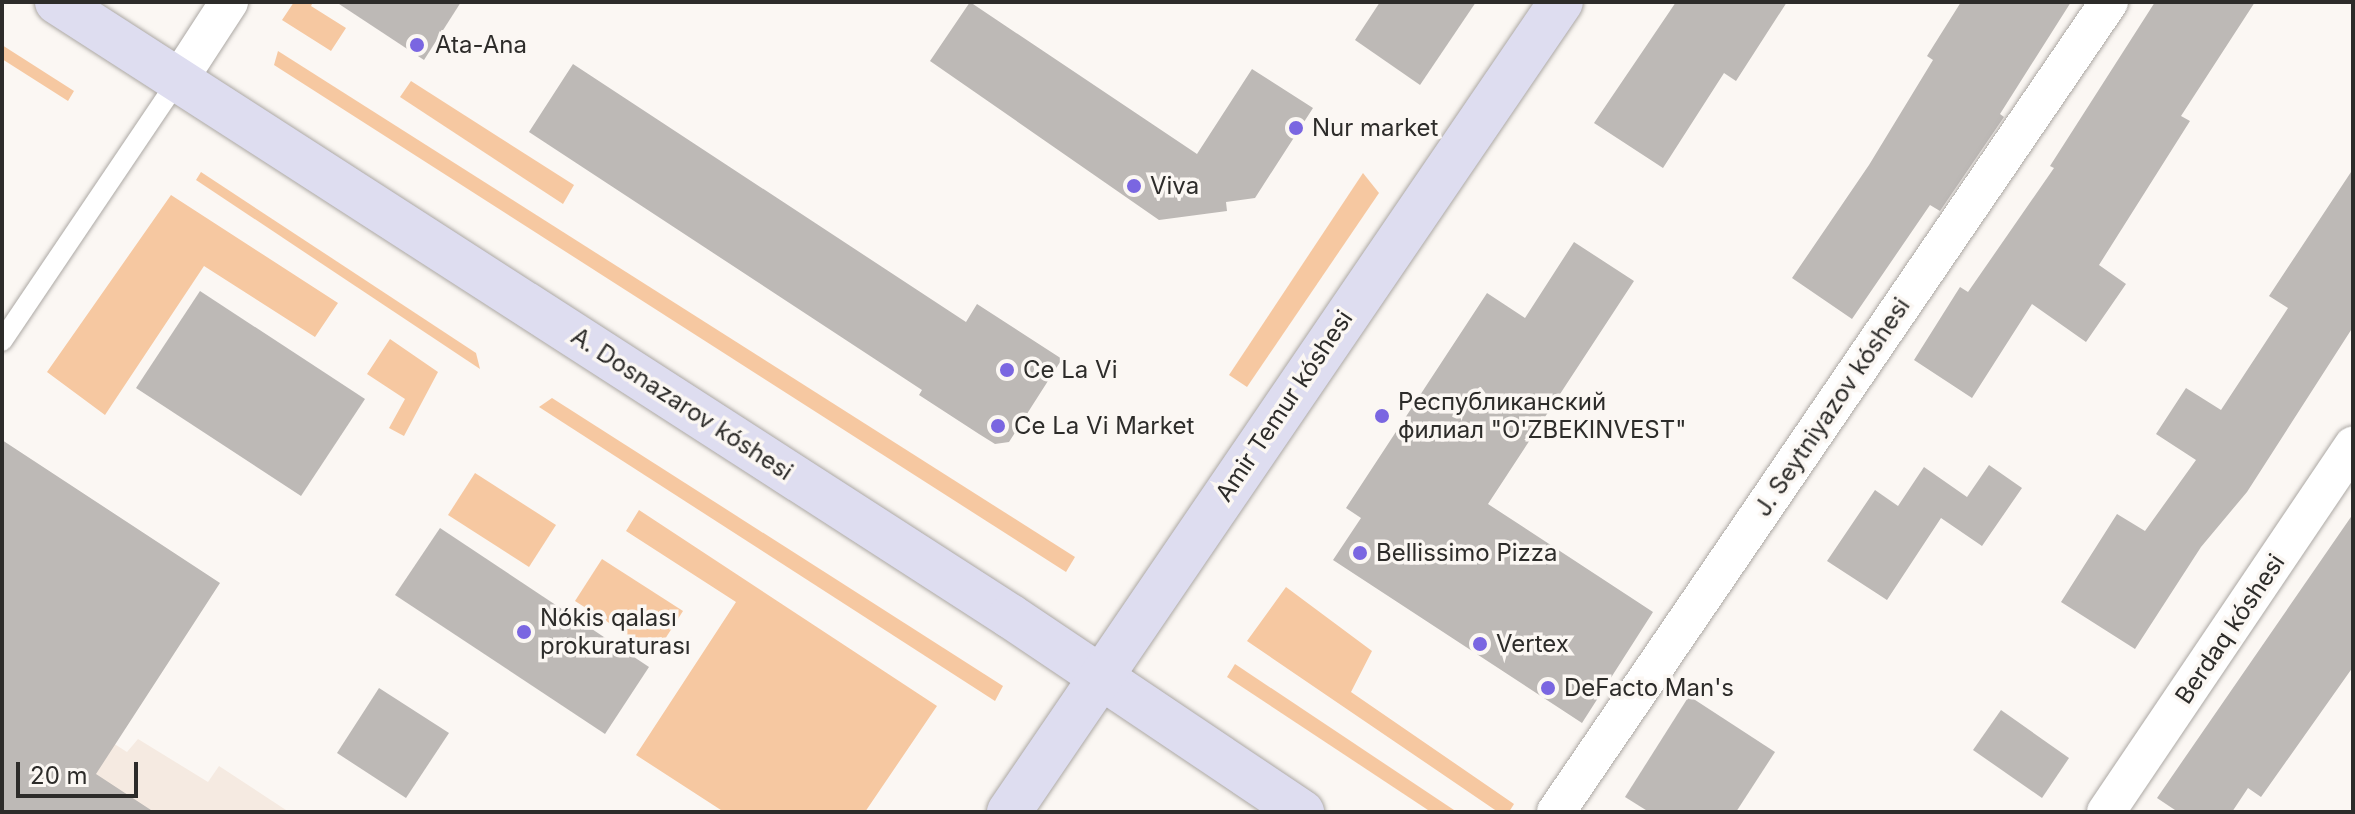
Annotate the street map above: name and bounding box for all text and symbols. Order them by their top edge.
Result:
place label: Ata-Ana [435,31,527,59]
marker: Ata-Ana [406,34,428,56]
place label: Nur market [1312,114,1438,142]
marker: Nur market [1287,119,1305,137]
place label: Viva [1150,172,1199,200]
marker: Viva [1125,177,1143,195]
street label: J. Seytniyazov kóshesi [1748,292,1916,522]
street label: Amir Temur kóshesi [1209,305,1359,507]
street label: A. Dosnazarov kóshesi [566,322,798,486]
place label: Ce La Vi [1023,356,1117,384]
marker: Ce La Vi [998,361,1016,379]
place label: Республиканский филиал "O'ZBEKINVEST" [1398,388,1686,444]
marker: Республиканский филиал "O'ZBEKINVEST" [1373,407,1391,425]
place label: Ce La Vi Market [1014,412,1194,440]
marker: Ce La Vi Market [989,417,1007,435]
place label: Bellissimo Pizza [1376,539,1558,567]
marker: Bellissimo Pizza [1351,544,1369,562]
street label: Berdaq kóshesi [2169,549,2291,709]
place label: Nókis qalası prokuraturası [540,604,691,660]
marker: Nókis qalası prokuraturası [515,623,533,641]
place label: Vertex [1496,630,1569,658]
marker: Vertex [1471,635,1489,653]
place label: DeFacto Man's [1564,674,1734,702]
marker: DeFacto Man's [1539,679,1557,697]
scale bar [20,746,142,796]
text: 20 m [30,761,88,790]

